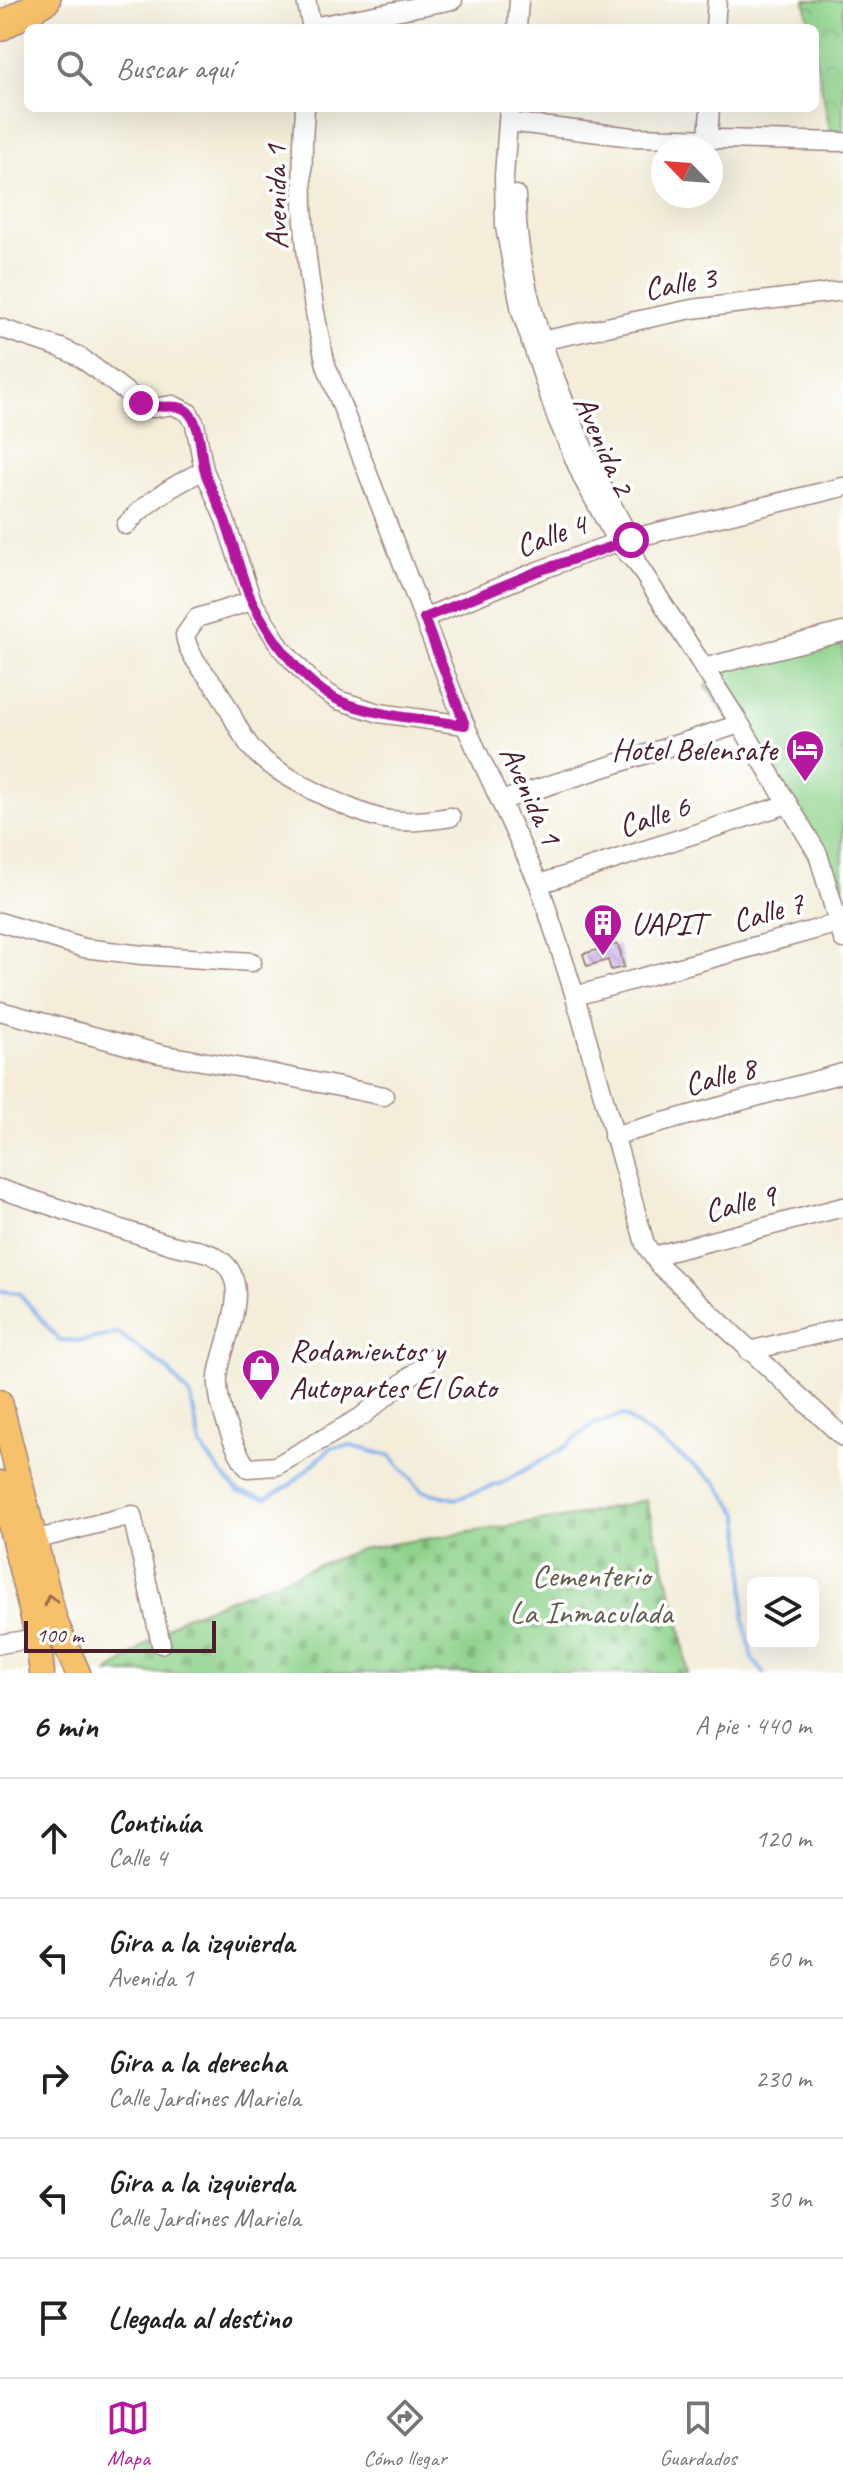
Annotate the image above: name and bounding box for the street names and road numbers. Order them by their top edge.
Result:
street label: Avenida 1 [255,142,297,250]
street label: Calle 3 [641,256,722,309]
street label: Avenida 2 [564,389,645,504]
street label: Calle 4 [510,502,595,567]
street label: Avenida 1 [490,739,572,853]
street label: Calle 6 [613,785,696,847]
street label: Calle 7 [728,882,810,942]
street label: Calle 8 [680,1046,763,1105]
street label: Calle 9 [700,1174,783,1232]

